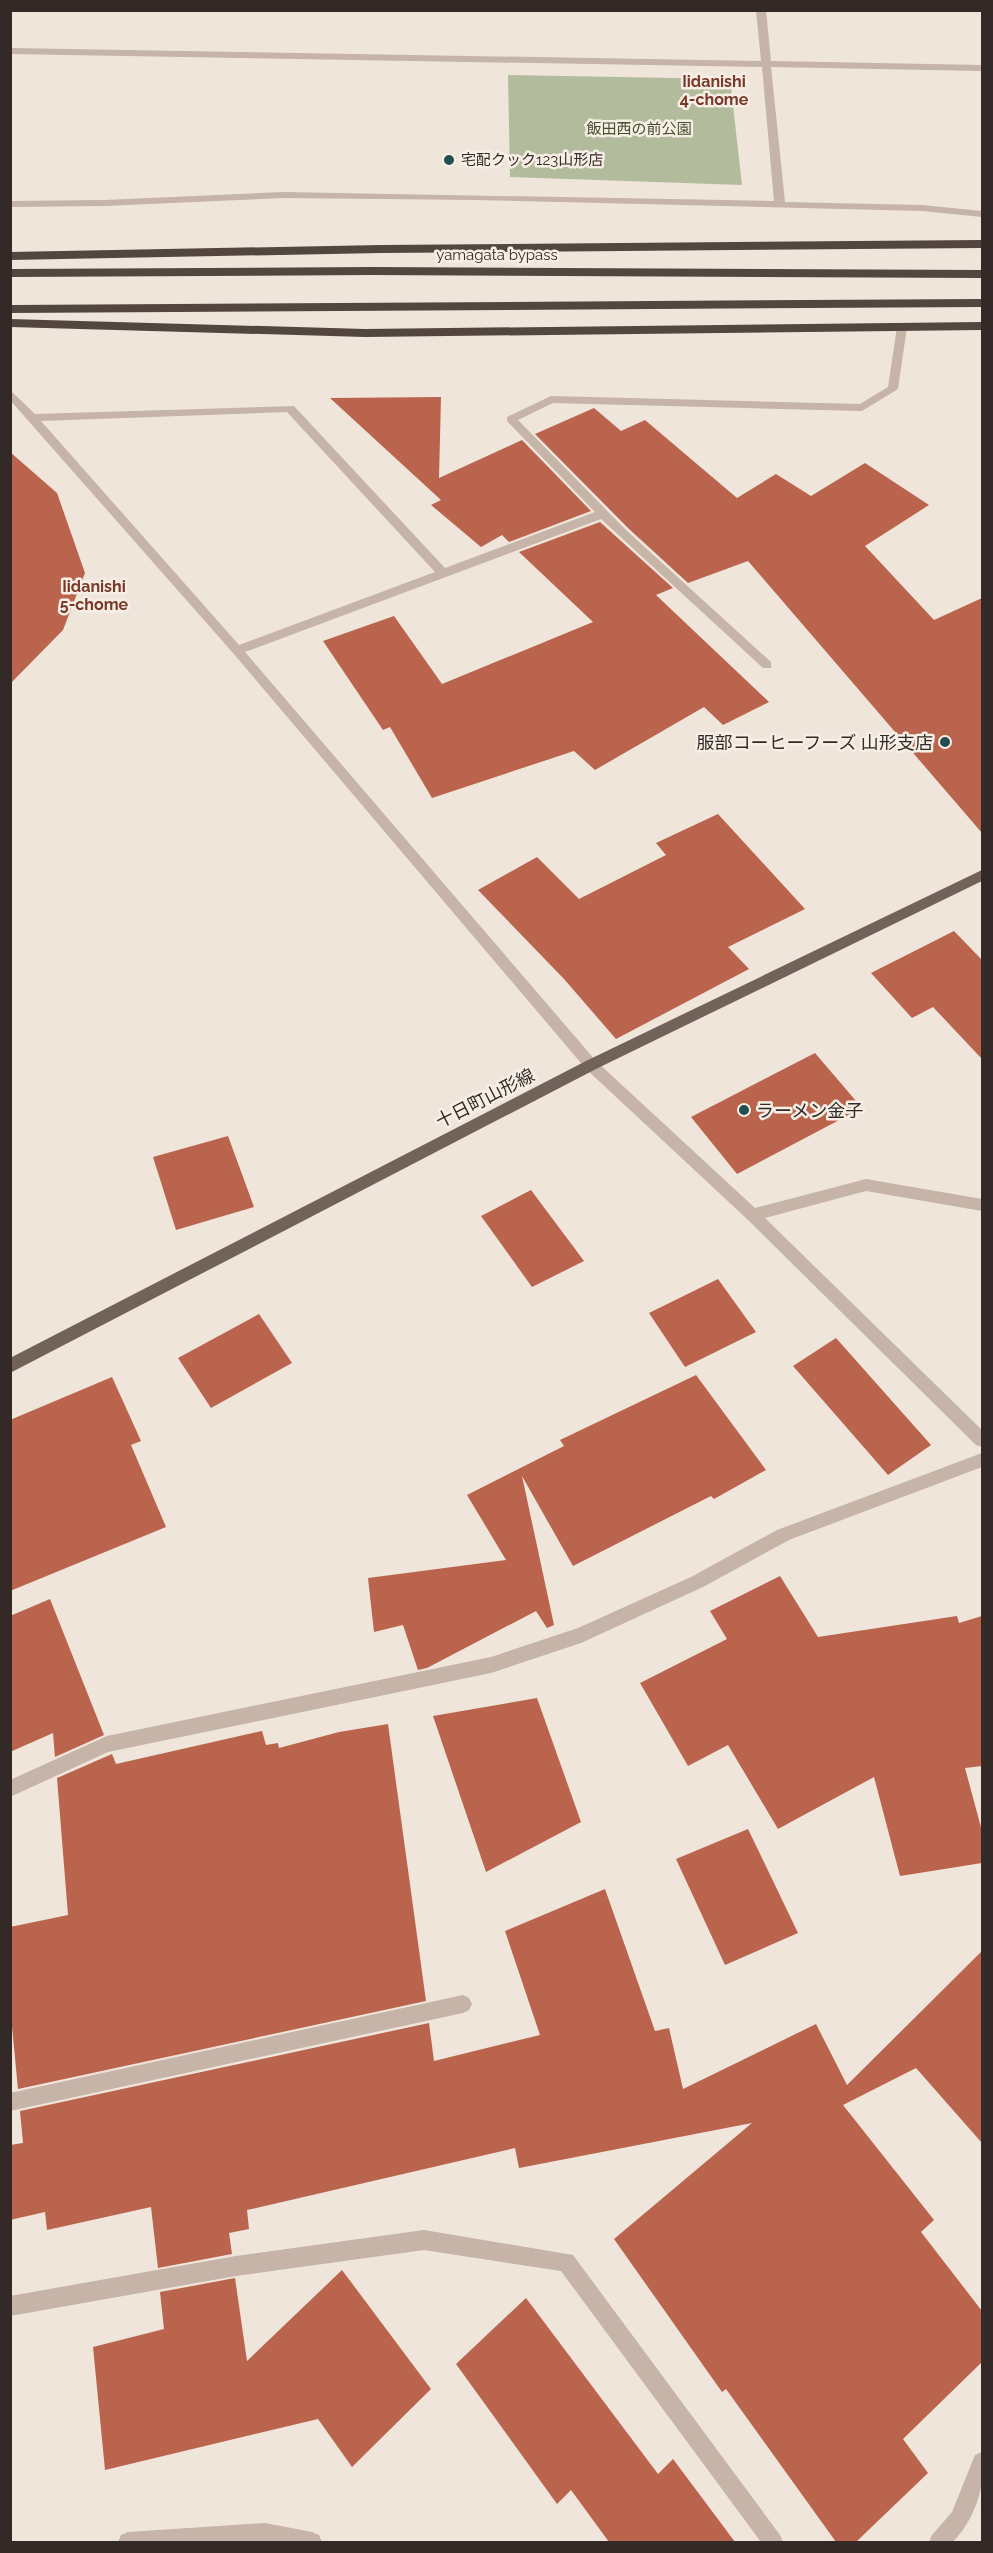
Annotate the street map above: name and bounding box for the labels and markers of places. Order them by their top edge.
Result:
place label: 宅配クック123山形店 [461,151,603,169]
marker: 宅配クック123山形店 [442,153,456,167]
place label: 服部コーヒーフーズ 山形支店 [696,732,933,753]
marker: 服部コーヒーフーズ 山形支店 [938,735,952,749]
place label: ラーメン金子 [756,1100,863,1121]
marker: ラーメン金子 [737,1103,751,1117]

